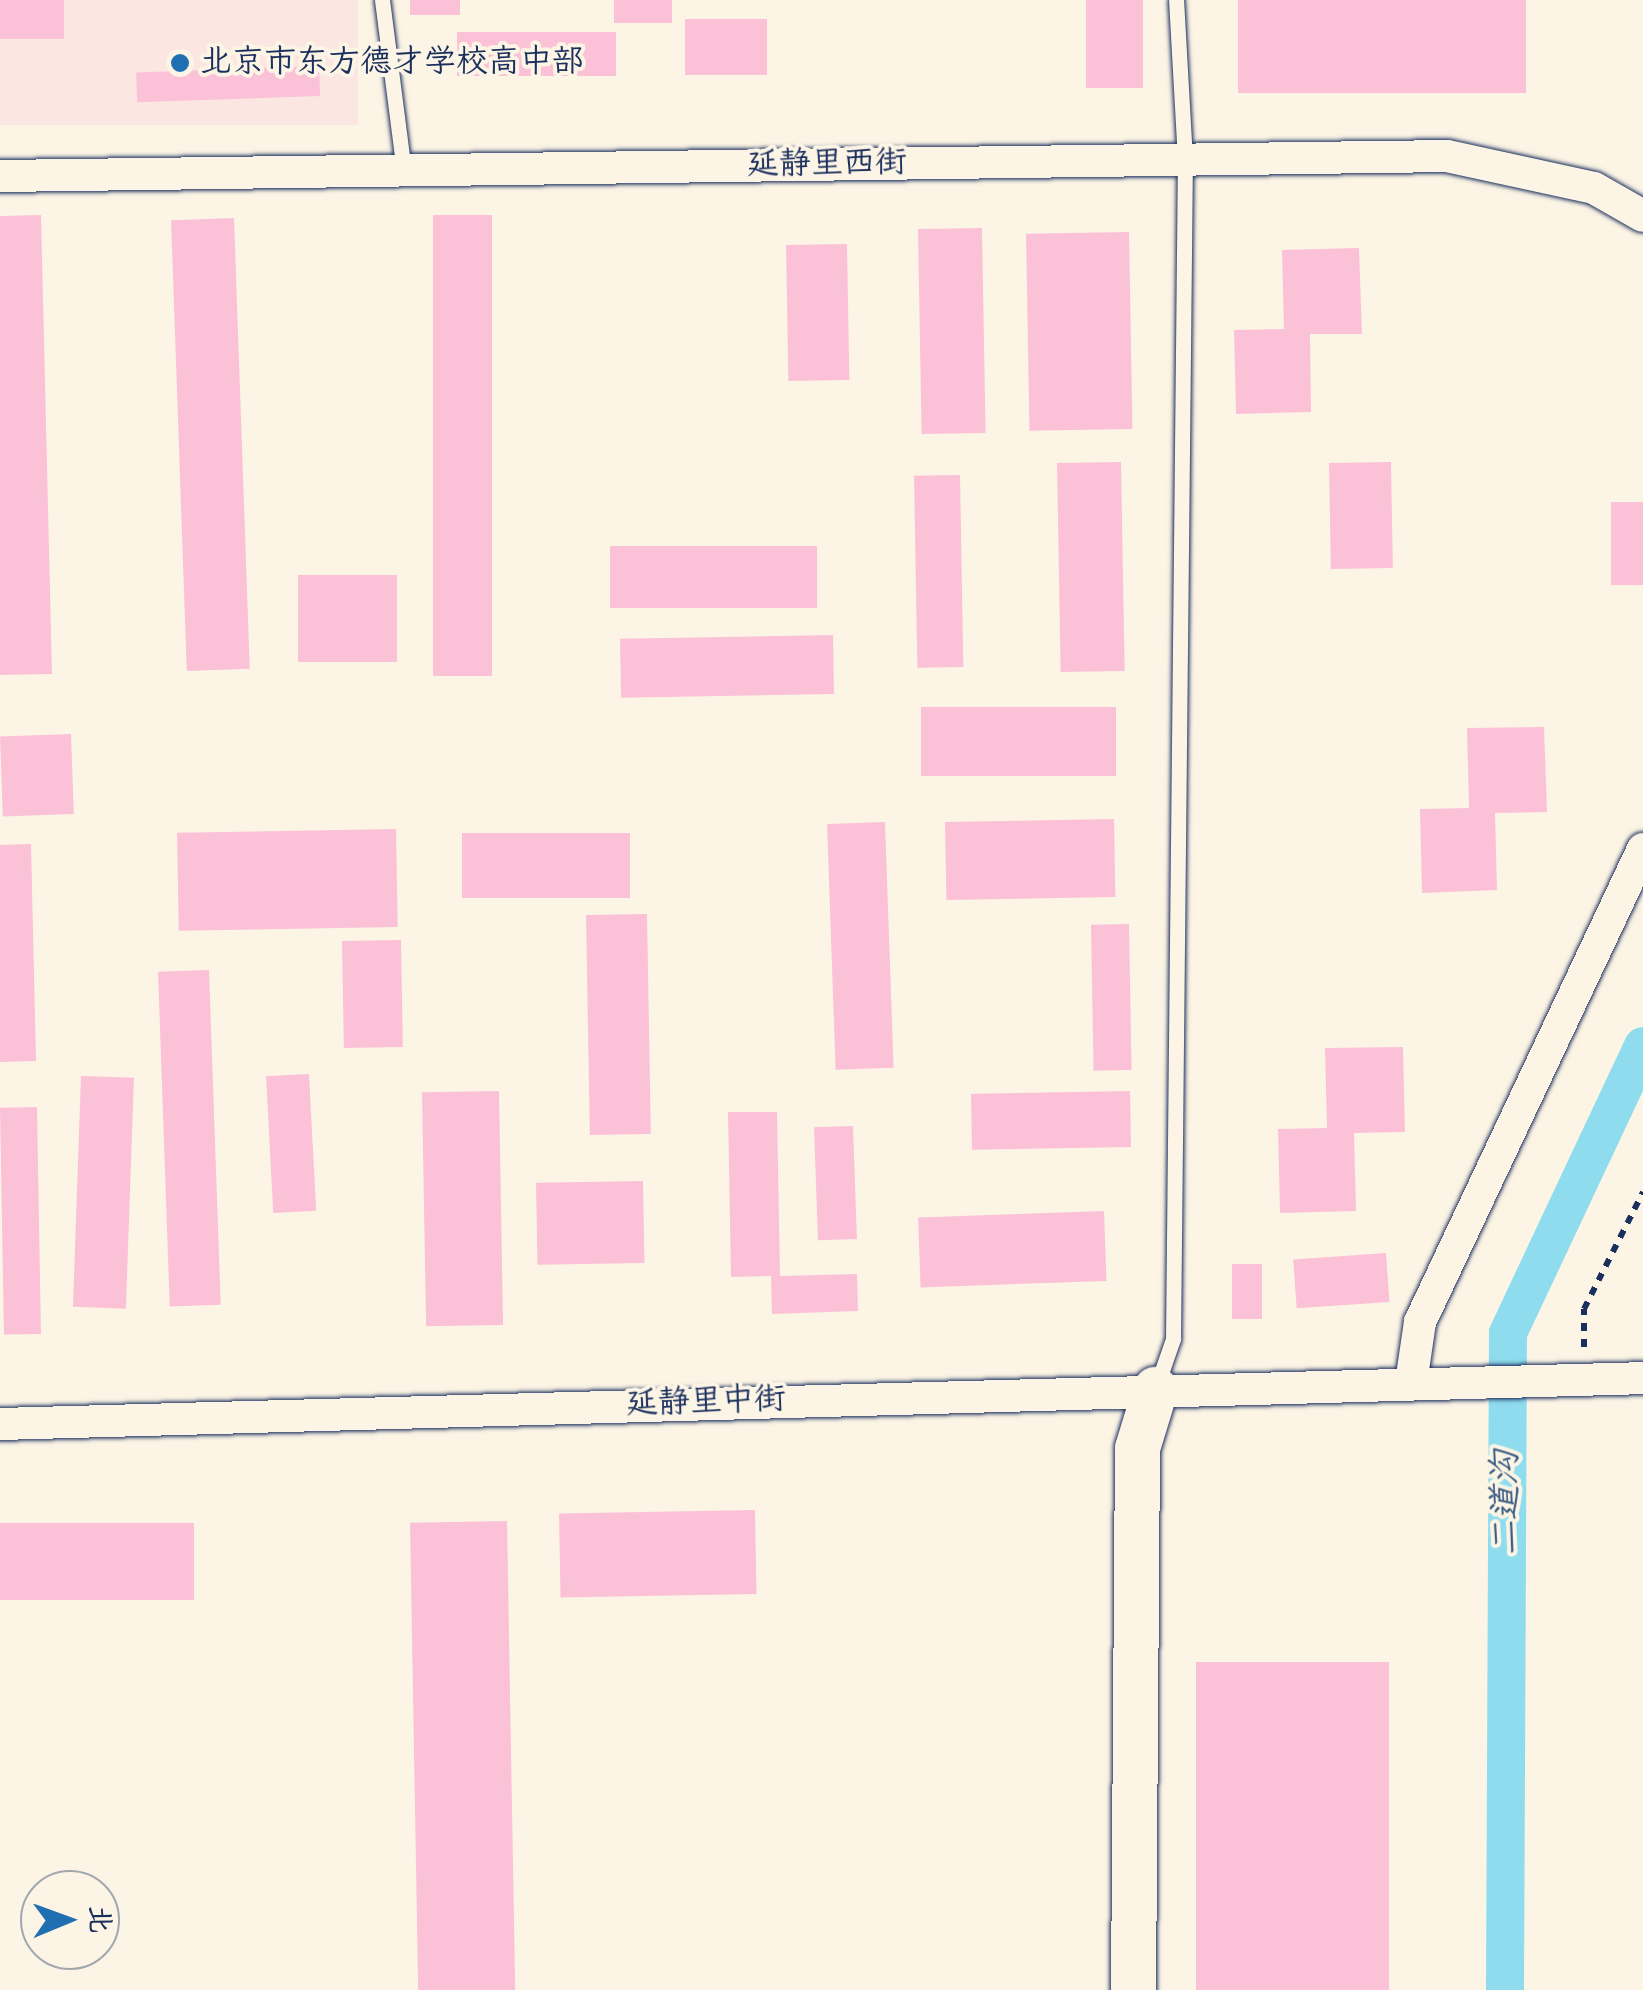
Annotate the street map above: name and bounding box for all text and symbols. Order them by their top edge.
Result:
place label: 北京市东方德才学校高中部 [200,44,584,82]
marker: 北京市东方德才学校高中部 [169,52,191,74]
street label: 延静里西街 [747,144,907,186]
street label: 延静里中街 [625,1381,787,1425]
water label: 二道沟 [1486,1451,1528,1555]
north arrow [20,1870,120,1970]
text: 北 [76,1905,121,1934]

